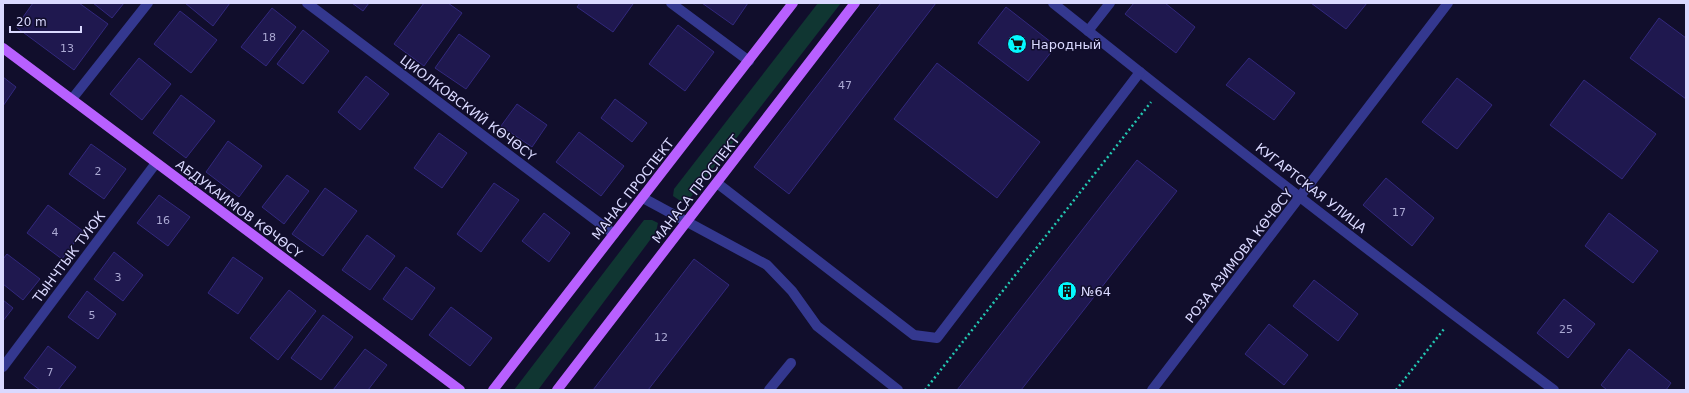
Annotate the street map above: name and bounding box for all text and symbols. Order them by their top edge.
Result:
scale bar [10,8,81,34]
text: 20 m [16,15,47,29]
house number: 18 [262,31,276,44]
supermarket icon: Народный [1006,33,1028,55]
place label: Народный [1031,37,1101,52]
house number: 13 [60,42,74,55]
street label: ЦИОЛКОВСКИЙ КӨЧӨСҮ [397,52,539,164]
house number: 47 [838,79,852,92]
street label: МАНАСА ПРОСПЕКТ [649,132,743,246]
street label: МАНАС ПРОСПЕКТ [589,135,677,243]
street label: КУГАРТСКАЯ УЛИЦА [1253,140,1369,236]
street label: АБДУКАИМОВ КӨЧӨСҮ [173,157,305,261]
house number: 2 [95,165,102,178]
street label: РОЗА АЗИМОВА КӨЧӨСҮ [1182,186,1296,326]
house number: 17 [1392,206,1406,219]
street label: ТЫНЧТЫК ТУЮК [29,209,108,306]
house number: 16 [156,214,170,227]
house number: 4 [52,226,59,239]
house number: 3 [115,271,122,284]
building icon: №64 [1056,280,1078,302]
place label: №64 [1081,284,1111,299]
house number: 5 [89,309,96,322]
house number: 25 [1559,323,1573,336]
house number: 12 [654,331,668,344]
house number: 7 [47,366,54,379]

